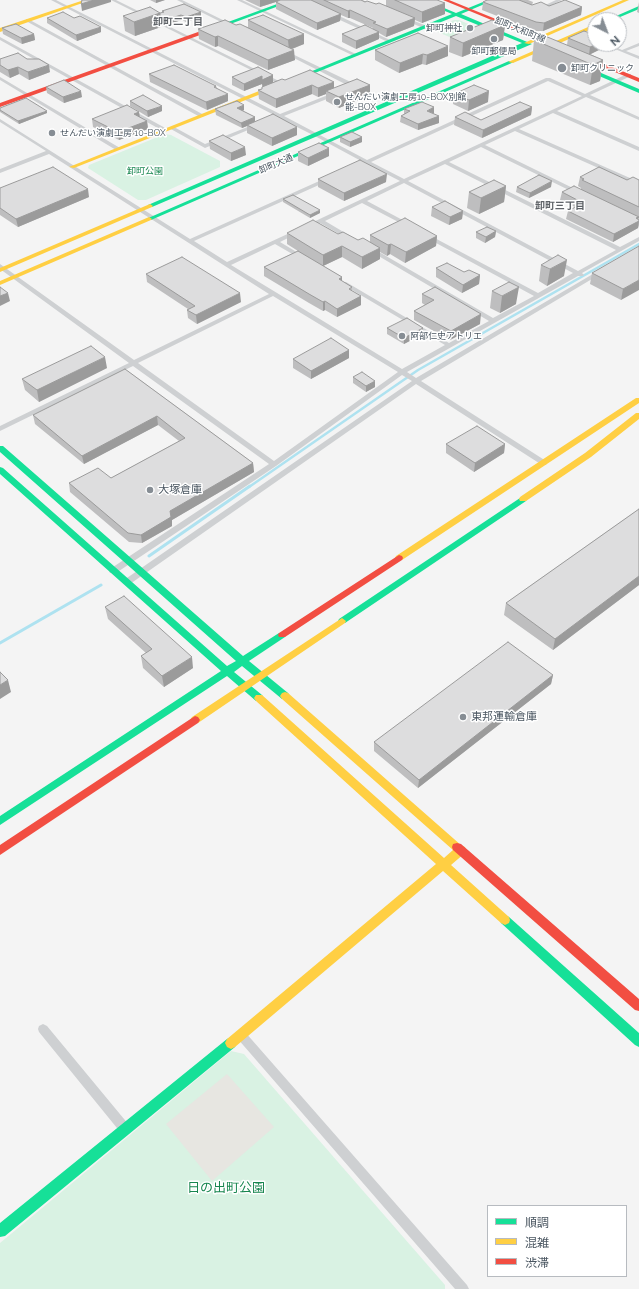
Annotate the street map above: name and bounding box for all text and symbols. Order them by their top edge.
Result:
north arrow [587,12,627,52]
street label: 卸町大和町線 [493,15,547,45]
district label: 卸町二丁目 [153,16,203,28]
place label: 卸町神社 [426,23,462,33]
marker: 卸町神社 [465,23,475,33]
text: N [607,33,622,48]
marker: 卸町郵便局 [489,34,499,44]
place label: 卸町郵便局 [472,46,516,56]
marker: 卸町クリニック [556,62,568,74]
place label: 卸町クリニック [571,63,634,73]
place label: せんだい演劇工房10-BOX別館 能-BOX [345,92,466,113]
marker: せんだい演劇工房10-BOX別館 能-BOX [332,97,342,107]
marker: せんだい演劇工房 10-BOX [47,128,57,138]
place label: せんだい演劇工房 10-BOX [60,128,166,138]
street label: 卸町大通 [257,152,295,176]
park label: 卸町公園 [127,166,163,176]
district label: 卸町三丁目 [535,200,585,212]
marker: 阿部仁史アトリエ [397,331,407,341]
place label: 阿部仁史アトリエ [410,331,482,341]
place label: 大塚倉庫 [158,483,202,497]
marker: 大塚倉庫 [145,485,155,495]
place label: 東邦運輸倉庫 [471,710,537,724]
marker: 東邦運輸倉庫 [458,712,468,722]
park label: 日の出町公園 [187,1180,265,1196]
legend [487,1205,627,1277]
text: 順調 [525,1216,549,1230]
text: 混雑 [525,1236,549,1250]
text: 渋滞 [525,1256,549,1270]

